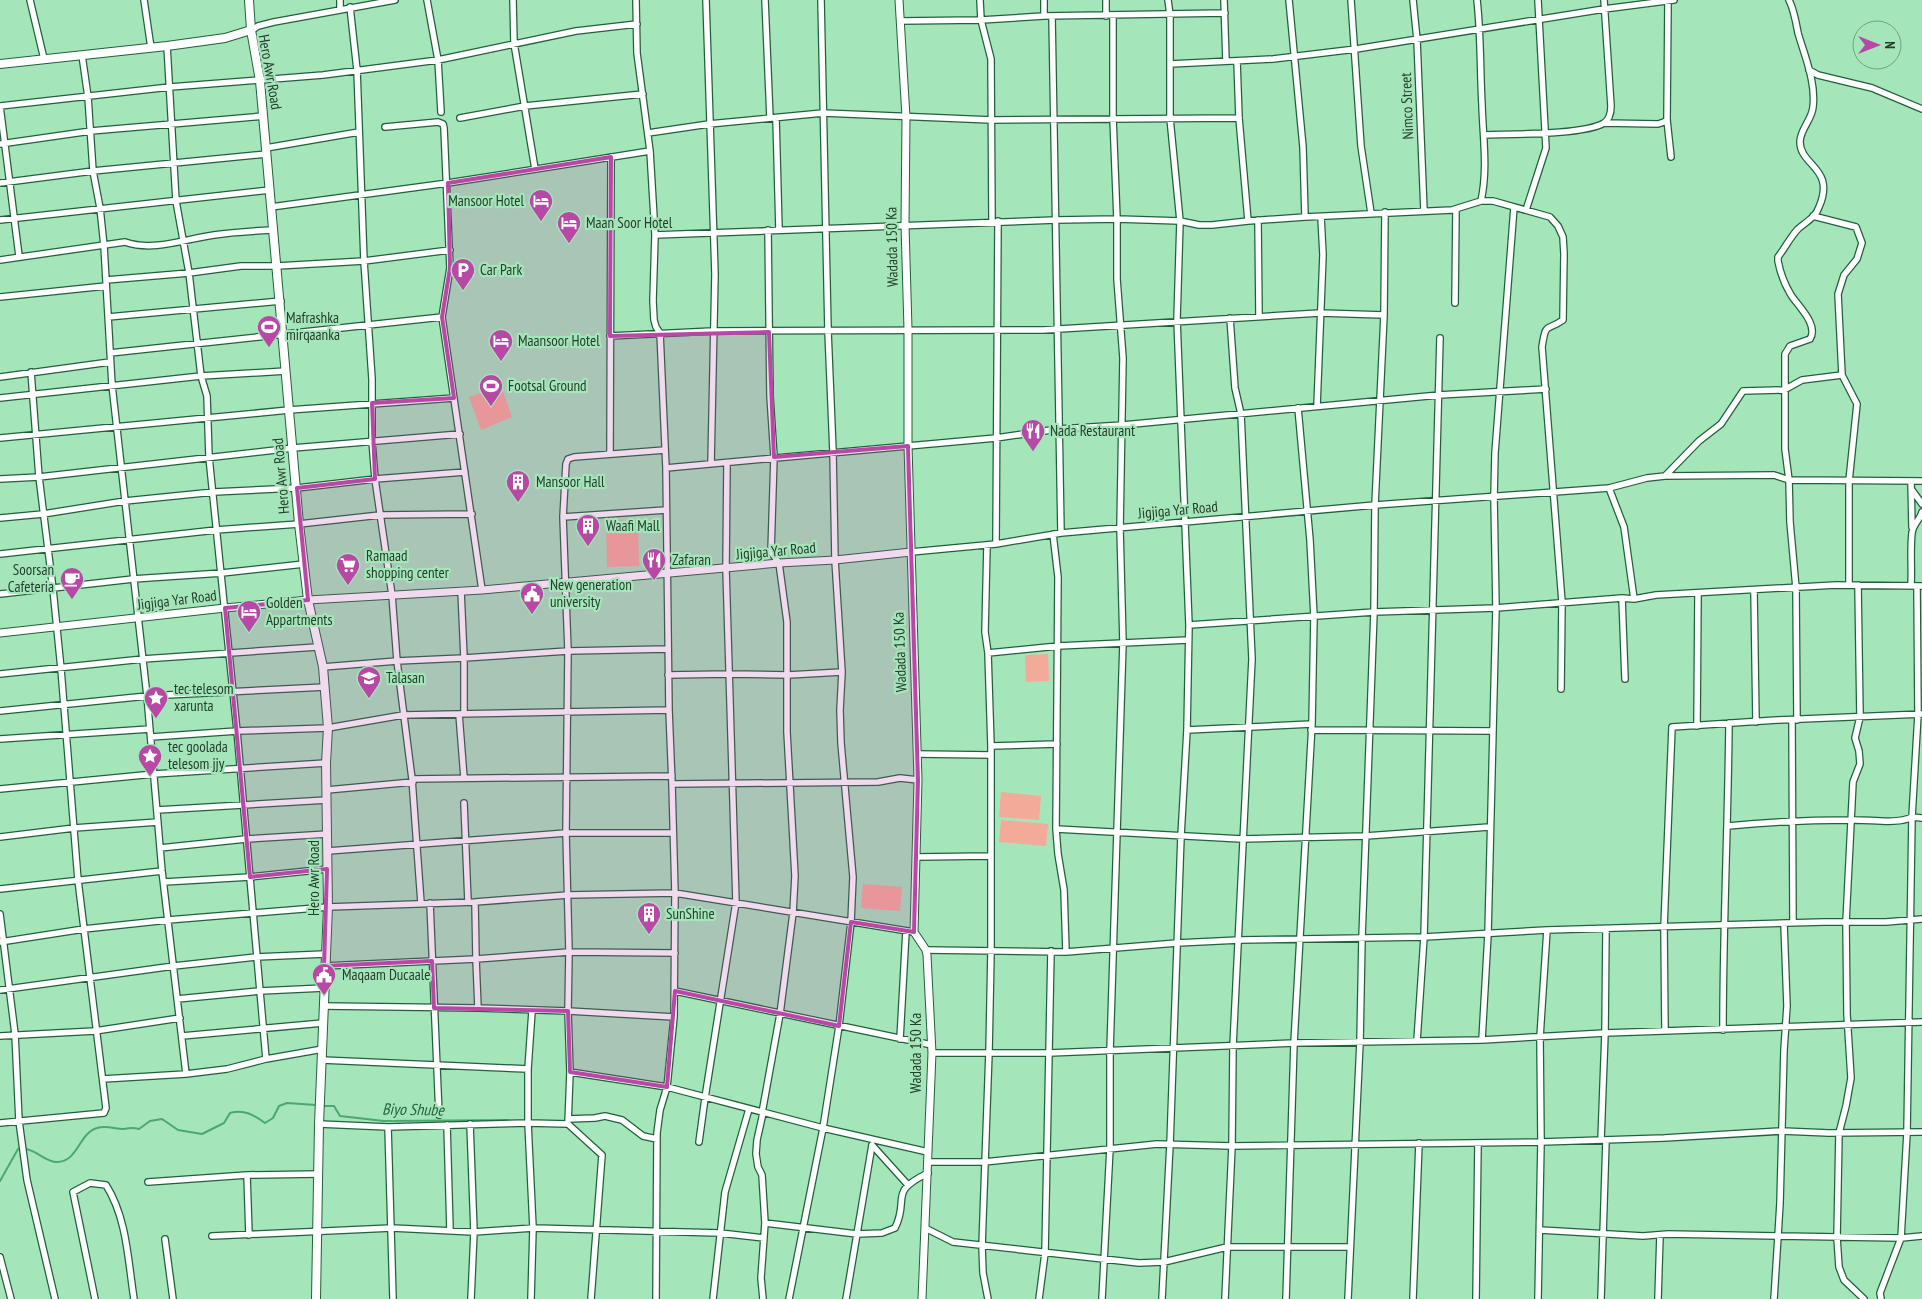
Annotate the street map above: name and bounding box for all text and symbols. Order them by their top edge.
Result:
north arrow [1852,20,1902,70]
street label: Hero Awr Road [255,33,286,111]
text: N [1881,41,1899,49]
street label: Nimco Street [1396,72,1417,140]
hotel icon: Mansoor Hotel [528,188,554,222]
place label: Mansoor Hotel [448,191,524,210]
street label: Wadada 150 Ka [881,207,902,287]
hotel icon: Maan Soor Hotel [556,210,582,244]
place label: Maan Soor Hotel [586,213,673,232]
parking icon: Car Park [450,257,476,291]
place label: Car Park [480,260,522,279]
place label: Mafrashka mirqaanka [286,308,340,344]
sports icon: Mafrashka mirqaanka [256,314,282,348]
hotel icon: Maansoor Hotel [488,328,514,362]
place label: Maansoor Hotel [518,331,600,350]
sports icon: Footsal Ground [478,373,504,407]
place label: Footsal Ground [508,376,587,395]
restaurant icon: Nada Restaurant [1020,418,1046,452]
place label: Nada Restaurant [1050,421,1135,440]
street label: Hero Awr Road [268,437,293,515]
building icon: Mansoor Hall [505,469,531,503]
place label: Mansoor Hall [536,472,605,491]
street label: Jigjiga Yar Road [1136,497,1219,523]
building icon: Waafi Mall [575,513,601,547]
place label: Waafi Mall [606,516,660,535]
street label: Jigjiga Yar Road [734,538,817,564]
place label: Ramaad shopping center [366,546,450,582]
restaurant icon: Zafaran [641,547,667,581]
place label: Zafaran [672,550,711,569]
supermarket icon: Ramaad shopping center [335,552,361,586]
place label: Soorsan Cafeteria [8,560,54,596]
cafe icon: Soorsan Cafeteria [59,566,85,600]
place label: New generation university [550,575,632,611]
public building icon: New generation university [519,581,545,615]
street label: Jigjiga Yar Road [135,585,218,614]
place label: Golden Appartments [266,593,332,629]
hotel icon: Golden Appartments [236,599,262,633]
street label: Wadada 150 Ka [889,612,910,692]
school or university icon: Talasan [356,665,382,699]
place label: Talasan [386,668,425,687]
place label: tec telesom xarunta [174,679,234,715]
place icon: tec telesom xarunta [143,685,169,719]
place label: tec goolada telesom jjy [168,737,228,773]
place icon: tec goolada telesom jjy [137,743,163,777]
street label: Hero Awr Road [304,840,323,916]
building icon: SunShine [636,901,662,935]
place label: SunShine [666,904,715,923]
public building icon: Maqaam Ducaale [311,962,337,996]
place label: Maqaam Ducaale [342,965,430,984]
street label: Wadada 150 Ka [906,1013,925,1093]
water label: Biyo Shube [382,1098,445,1120]

